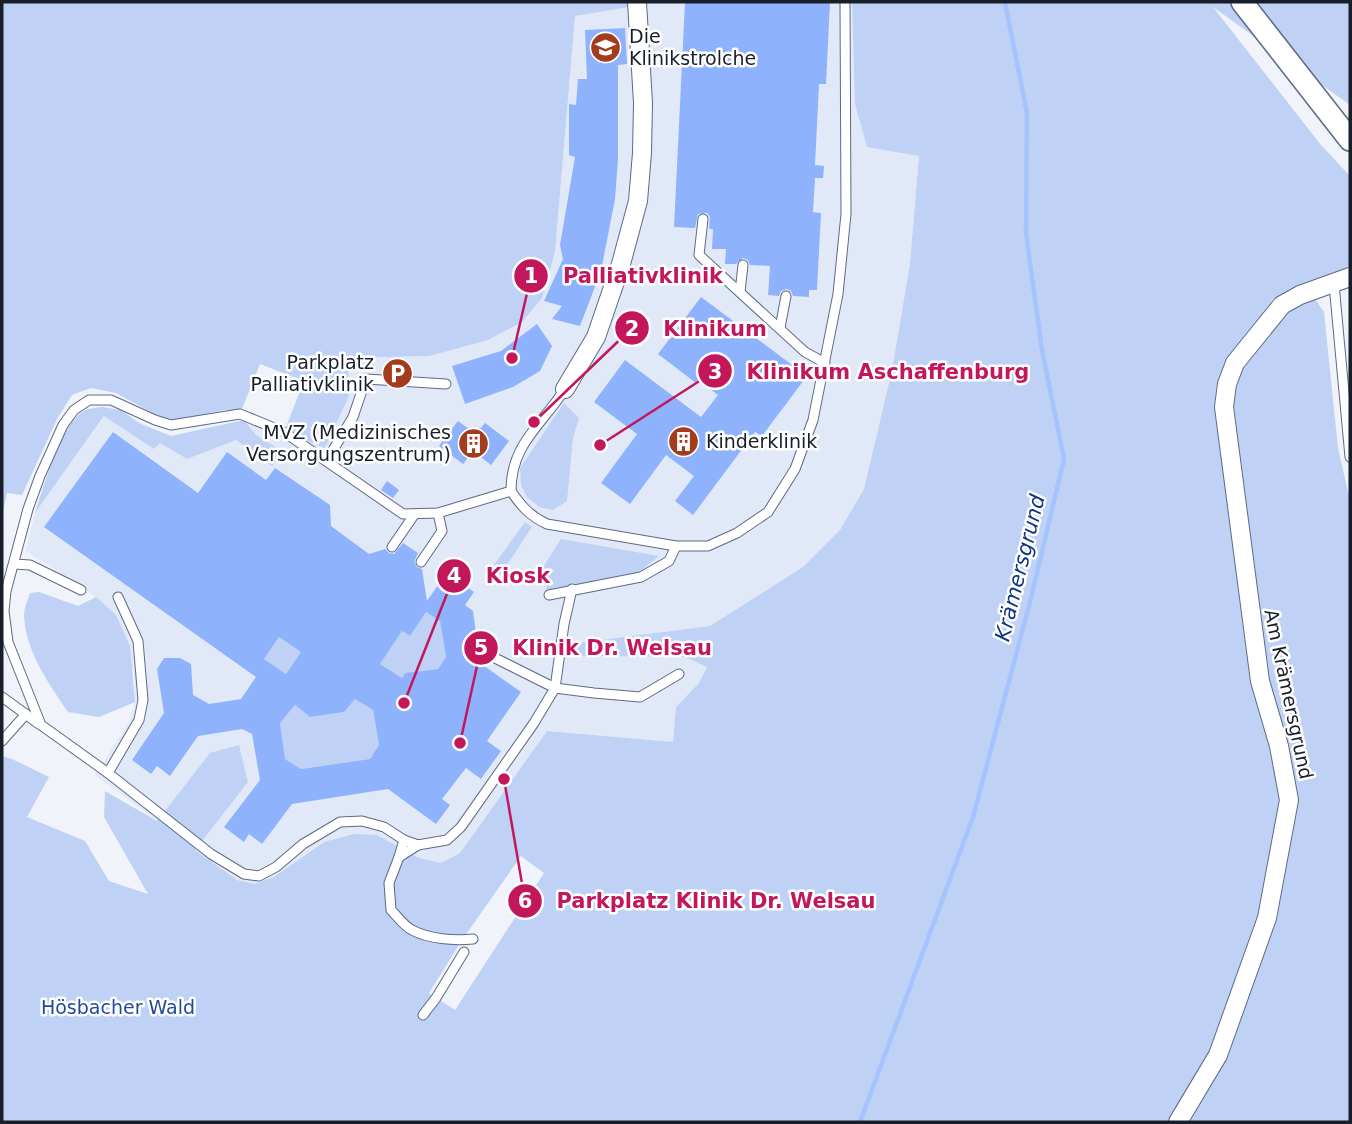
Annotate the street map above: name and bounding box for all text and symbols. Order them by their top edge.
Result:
place label: Die Klinikstrolche [629,25,756,69]
school or university icon: Die Klinikstrolche [589,30,623,64]
callout: Palliativklinik [514,255,737,297]
text: 1 [524,264,538,288]
text: Palliativklinik [563,264,724,288]
callout: Klinikum [614,307,781,349]
text: 2 [625,317,639,341]
text: Klinikum [663,317,767,341]
callout: Klinikum Aschaffenburg [697,350,1043,392]
place label: Parkplatz Palliativklinik [250,351,374,395]
parking icon: Parkplatz Palliativklinik [380,356,414,390]
text: 3 [708,360,722,384]
text: Klinikum Aschaffenburg [747,360,1029,384]
place label: MVZ (Medizinisches Versorgungszentrum) [246,421,451,465]
building icon: Kinderklinik [666,424,700,458]
building icon: MVZ (Medizinisches Versorgungszentrum) [457,426,491,460]
place label: Kinderklinik [706,430,817,452]
water label: Krämersgrund [990,492,1050,644]
callout: Kiosk [437,555,564,597]
text: 4 [447,564,461,588]
text: Kiosk [486,564,551,588]
street label: Am Krämersgrund [1260,607,1318,781]
callout: Klinik Dr. Welsau [463,627,726,669]
text: 5 [474,636,488,660]
text: Klinik Dr. Welsau [512,636,712,660]
callout: Parkplatz Klinik Dr. Welsau [508,880,890,922]
text: 6 [518,889,532,913]
text: Parkplatz Klinik Dr. Welsau [557,889,875,913]
park label: Hösbacher Wald [41,996,195,1018]

